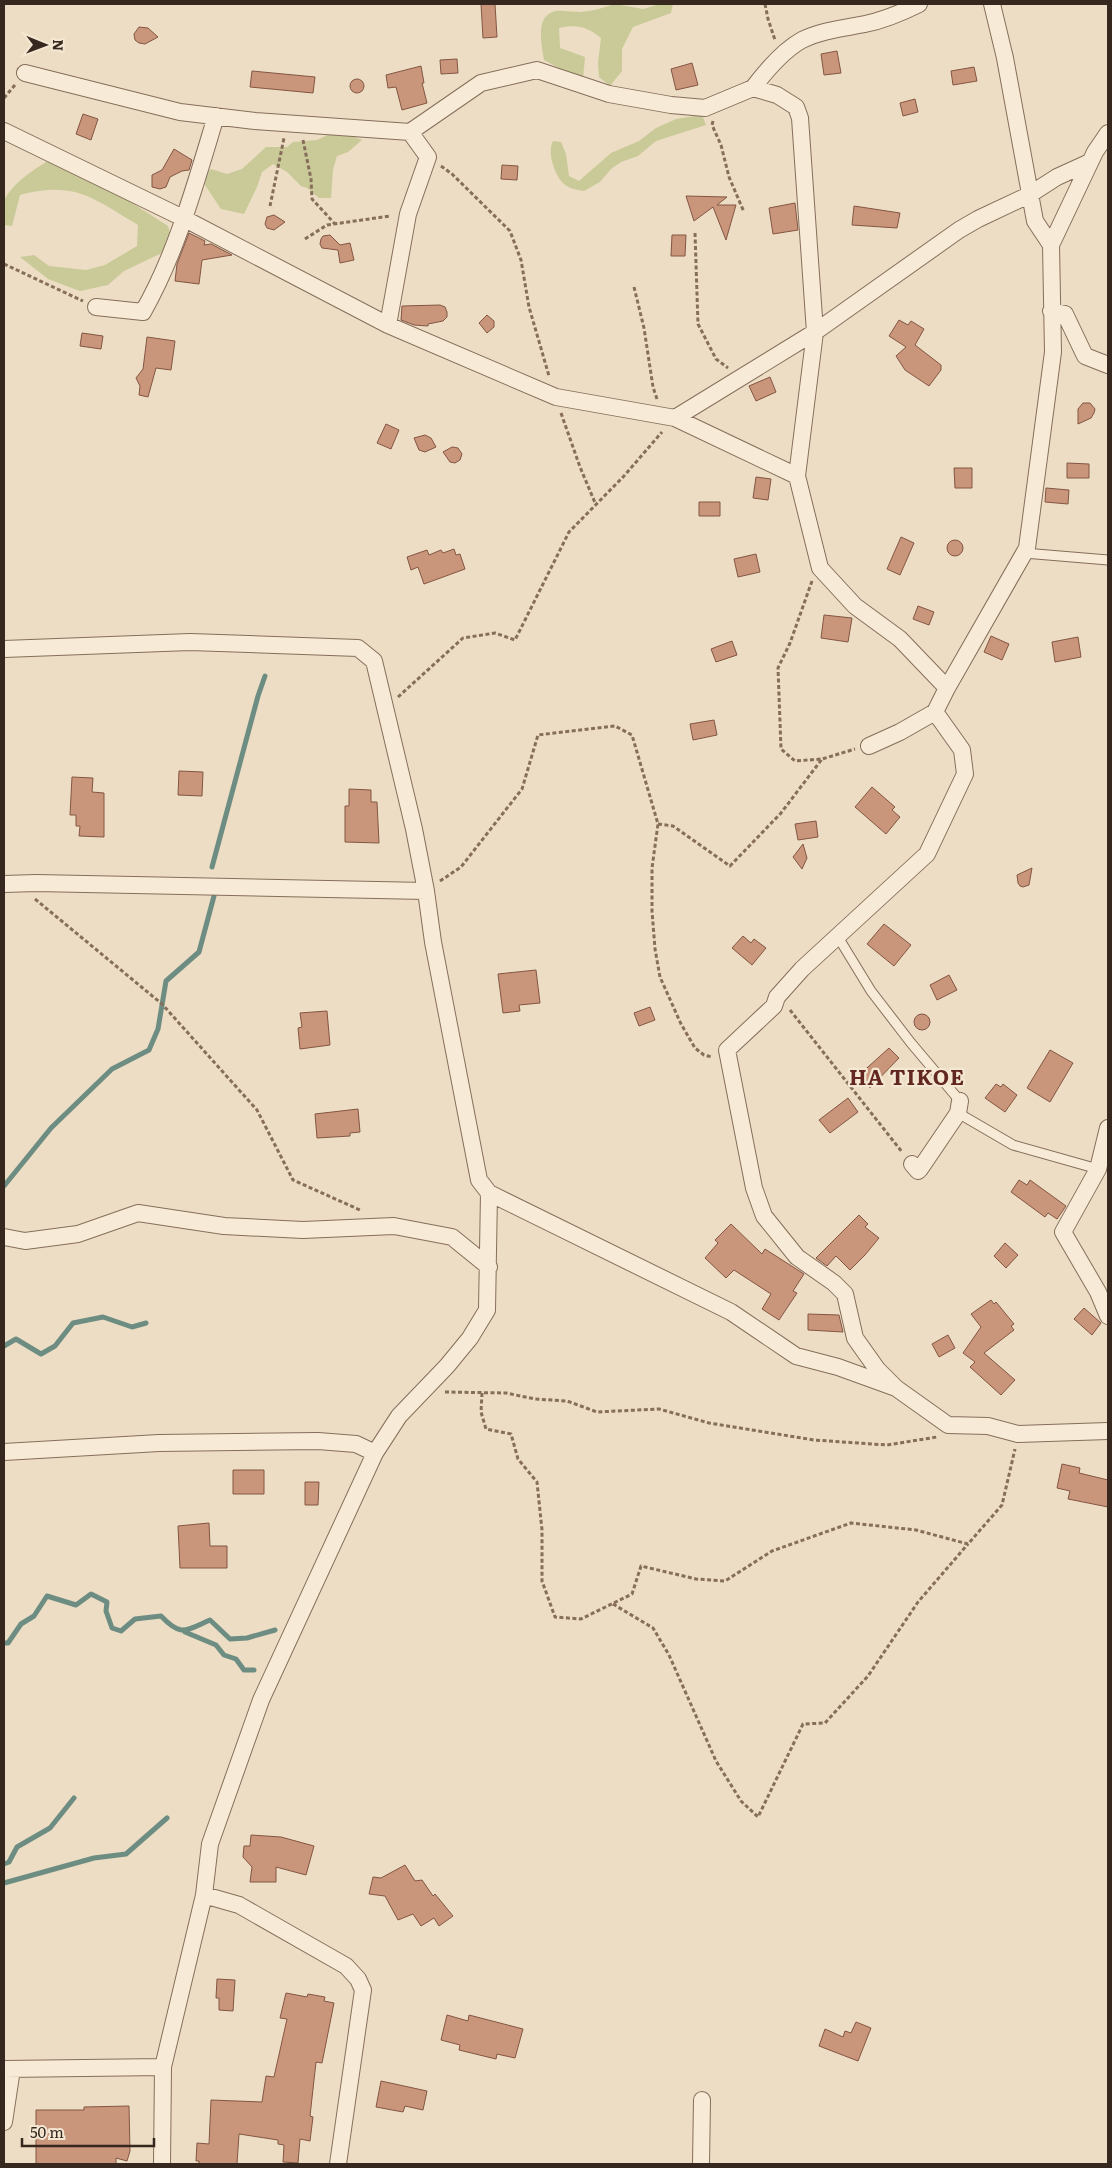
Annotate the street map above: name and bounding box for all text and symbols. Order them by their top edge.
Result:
north arrow [20,20,70,70]
text: N [49,39,69,52]
district label: HA TIKOE [849,1060,965,1091]
scale bar [22,2116,155,2148]
text: 50 m [30,2120,64,2143]

